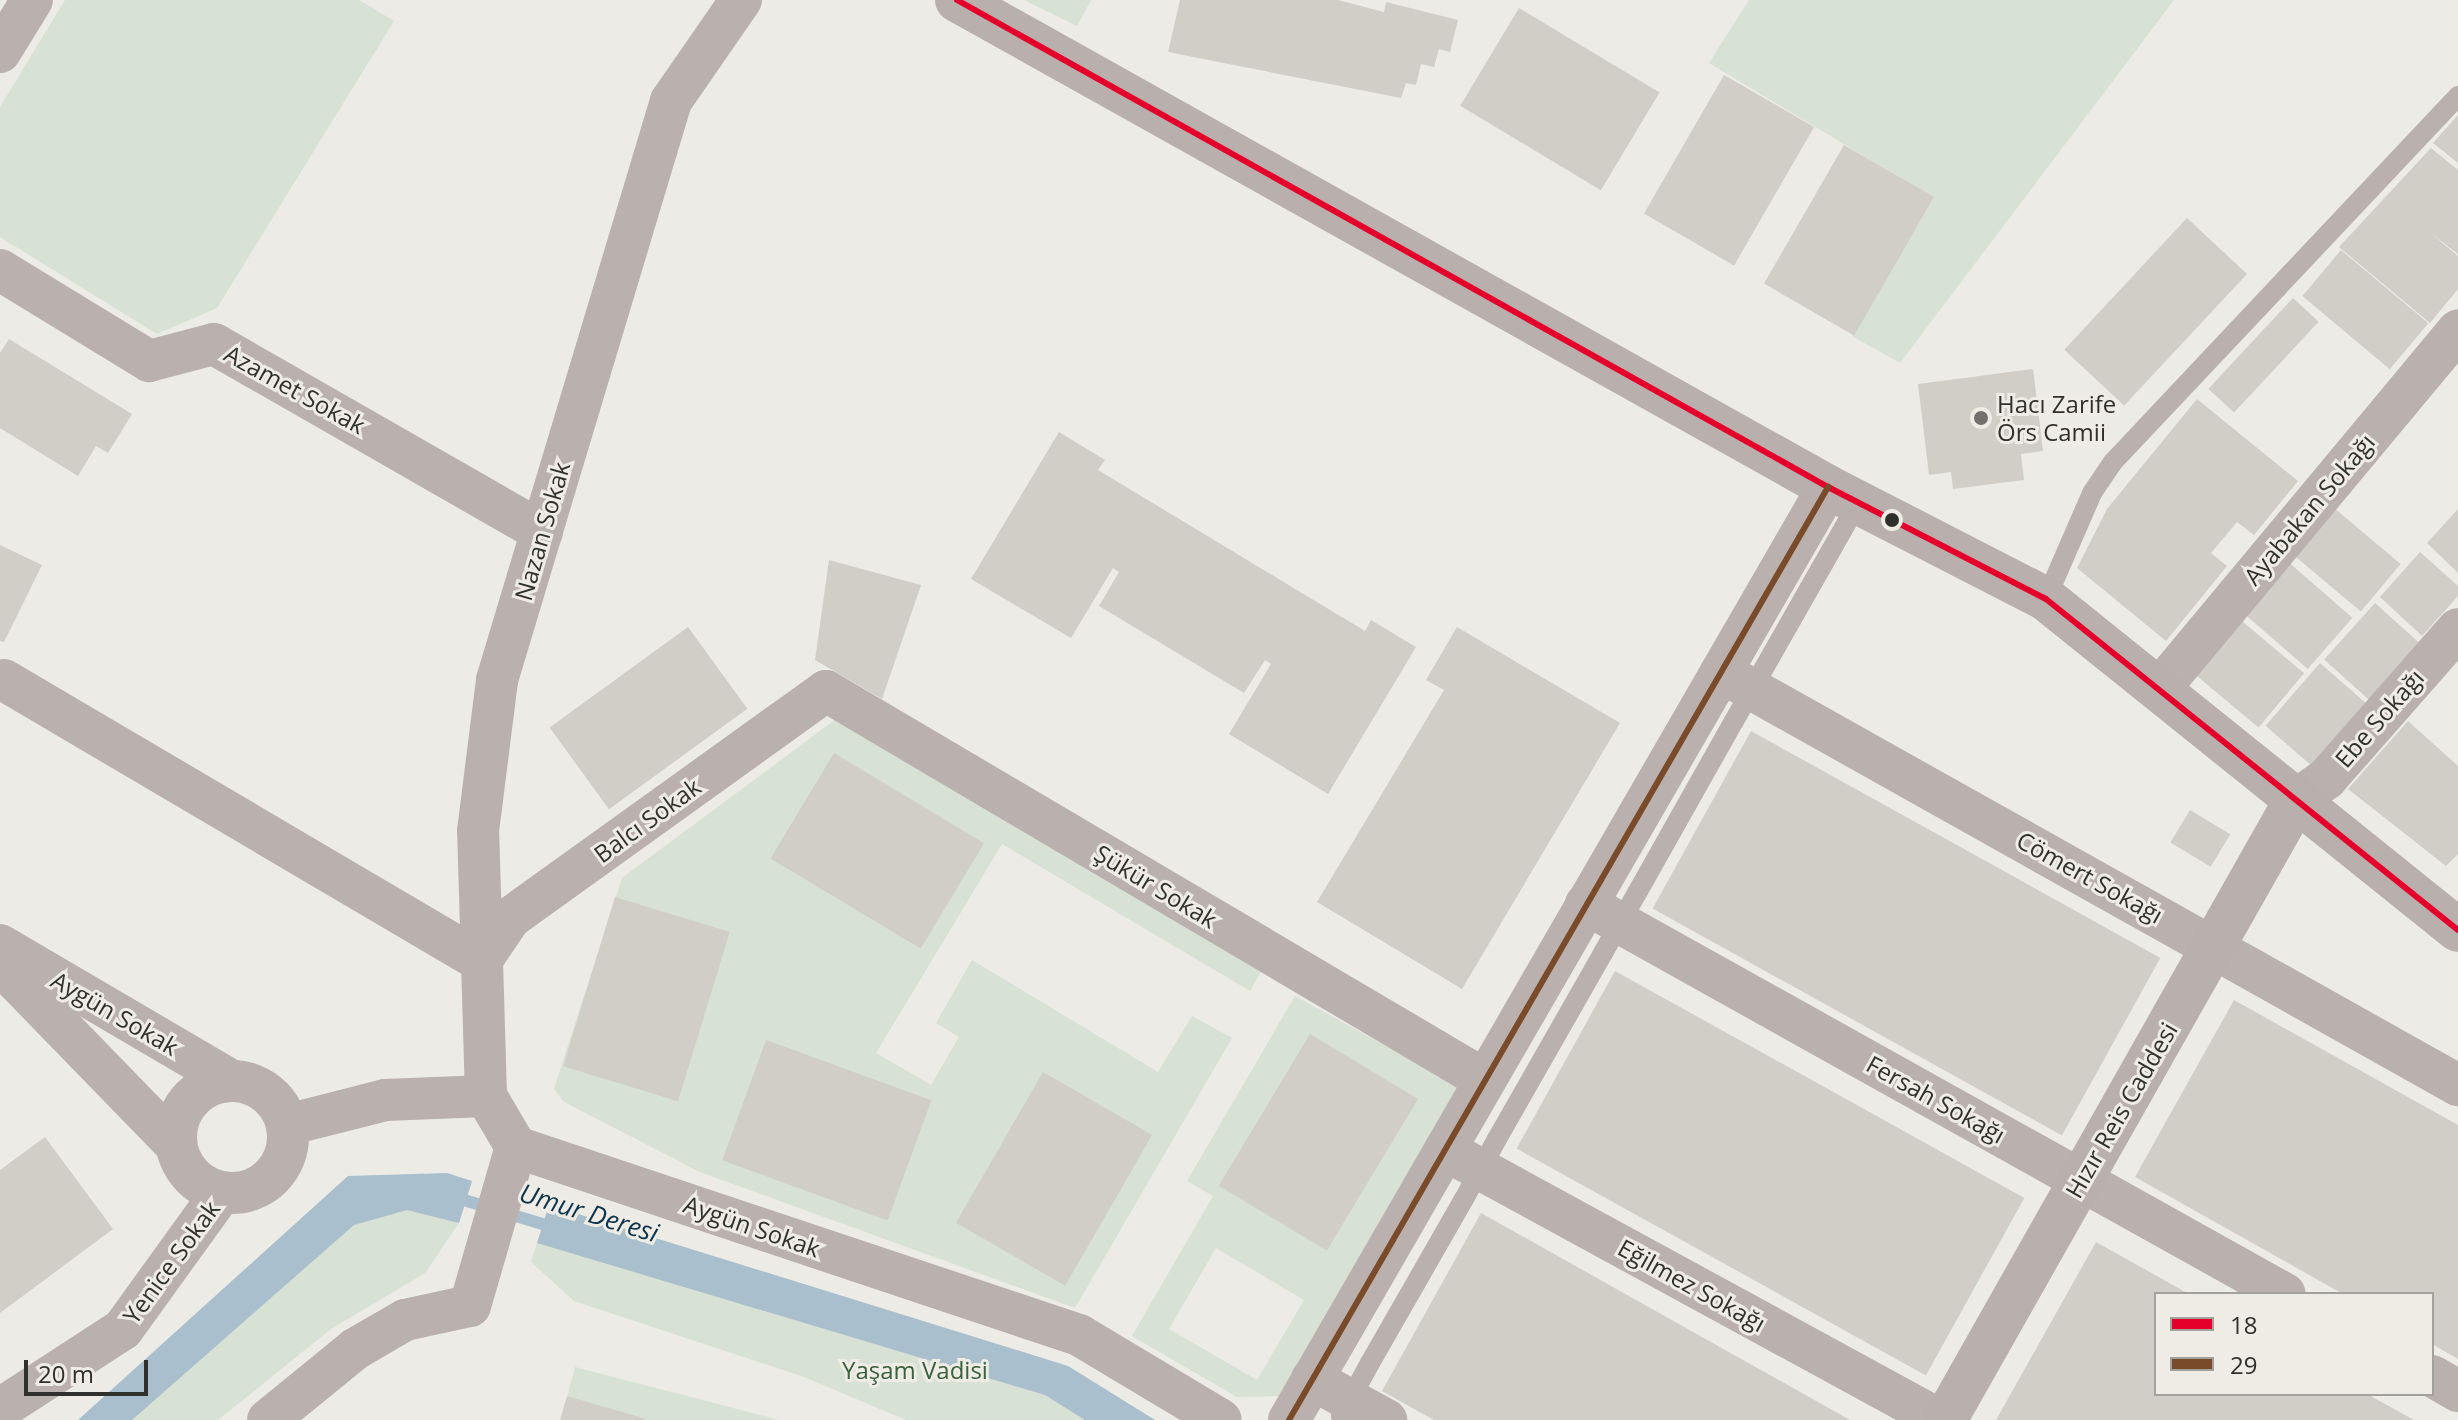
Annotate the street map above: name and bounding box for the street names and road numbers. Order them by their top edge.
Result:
street label: Azamet Sokak [220,338,370,440]
street label: Ayabakan Sokağı [2238,428,2380,590]
street label: Nazan Sokak [508,458,576,604]
street label: Ebe Sokağı [2329,663,2429,773]
street label: Balcı Sokak [588,772,706,868]
street label: Cömert Sokağı [2012,825,2168,929]
street label: Şükür Sokak [1090,838,1222,934]
street label: Aygün Sokak [46,965,184,1061]
street label: Hızır Reis Caddesi [2059,1017,2183,1203]
street label: Fersah Sokağı [1862,1049,2010,1149]
street label: Aygün Sokak [680,1189,824,1263]
street label: Yenice Sokak [117,1195,225,1329]
street label: Eğilmez Sokağı [1613,1233,1771,1337]

